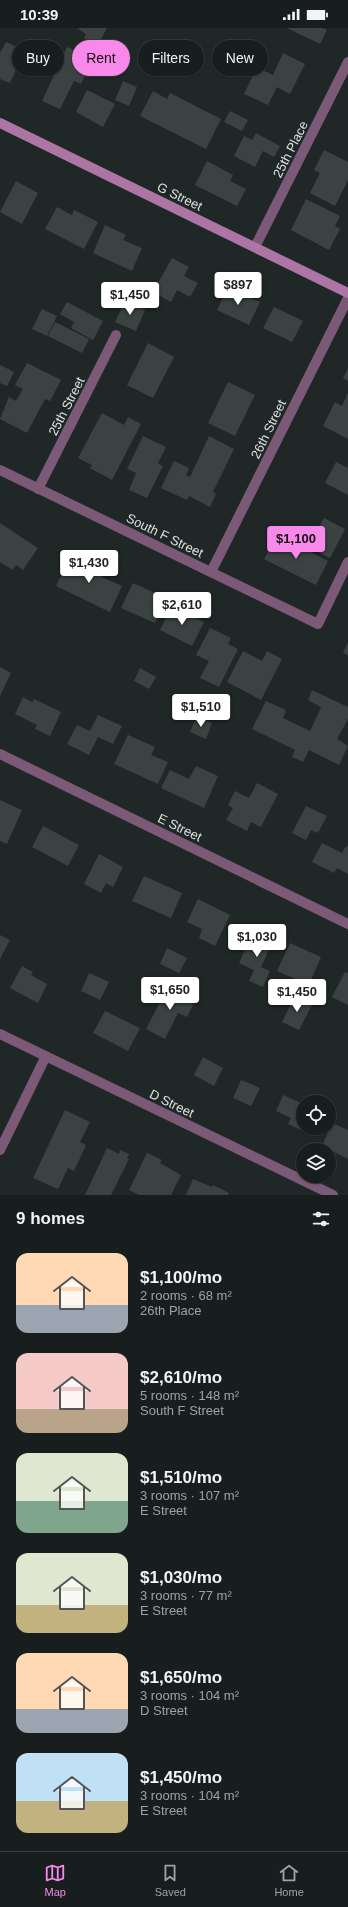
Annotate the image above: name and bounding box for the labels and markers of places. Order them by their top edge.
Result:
pin: $897 [214,272,262,306]
pin: $1,450 [97,282,163,316]
pin: $1,100 [263,526,329,560]
pin: $1,430 [56,550,122,584]
pin: $2,610 [149,592,215,626]
pin: $1,510 [168,694,234,728]
pin: $1,030 [224,924,290,958]
pin: $1,650 [137,977,203,1011]
pin: $1,450 [264,979,330,1013]

